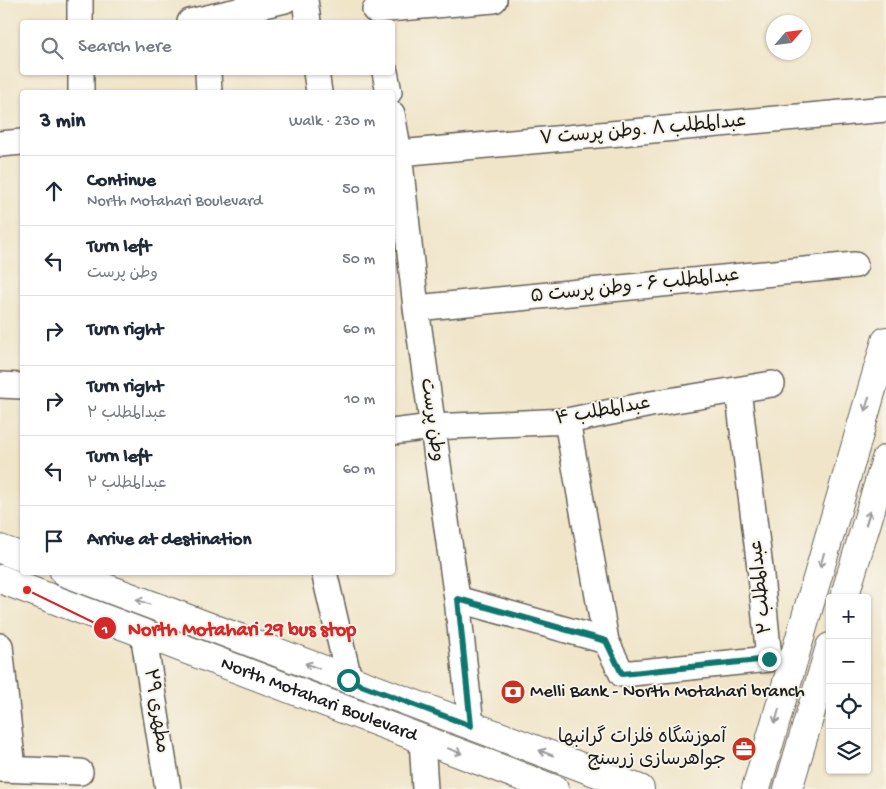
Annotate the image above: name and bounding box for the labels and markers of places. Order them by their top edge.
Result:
callout: North Motahari 29 bus stop [93,611,366,646]
bank icon: Melli Bank - North Motahari branch [500,679,526,705]
place label: Melli Bank - North Motahari branch [530,681,805,704]
place label: آموزشگاه فلزات گرانبها جواهرسازی زرسنج [558,725,727,772]
office icon: آموزشگاه فلزات گرانبها جواهرسازی زرسنج [731,736,757,762]

